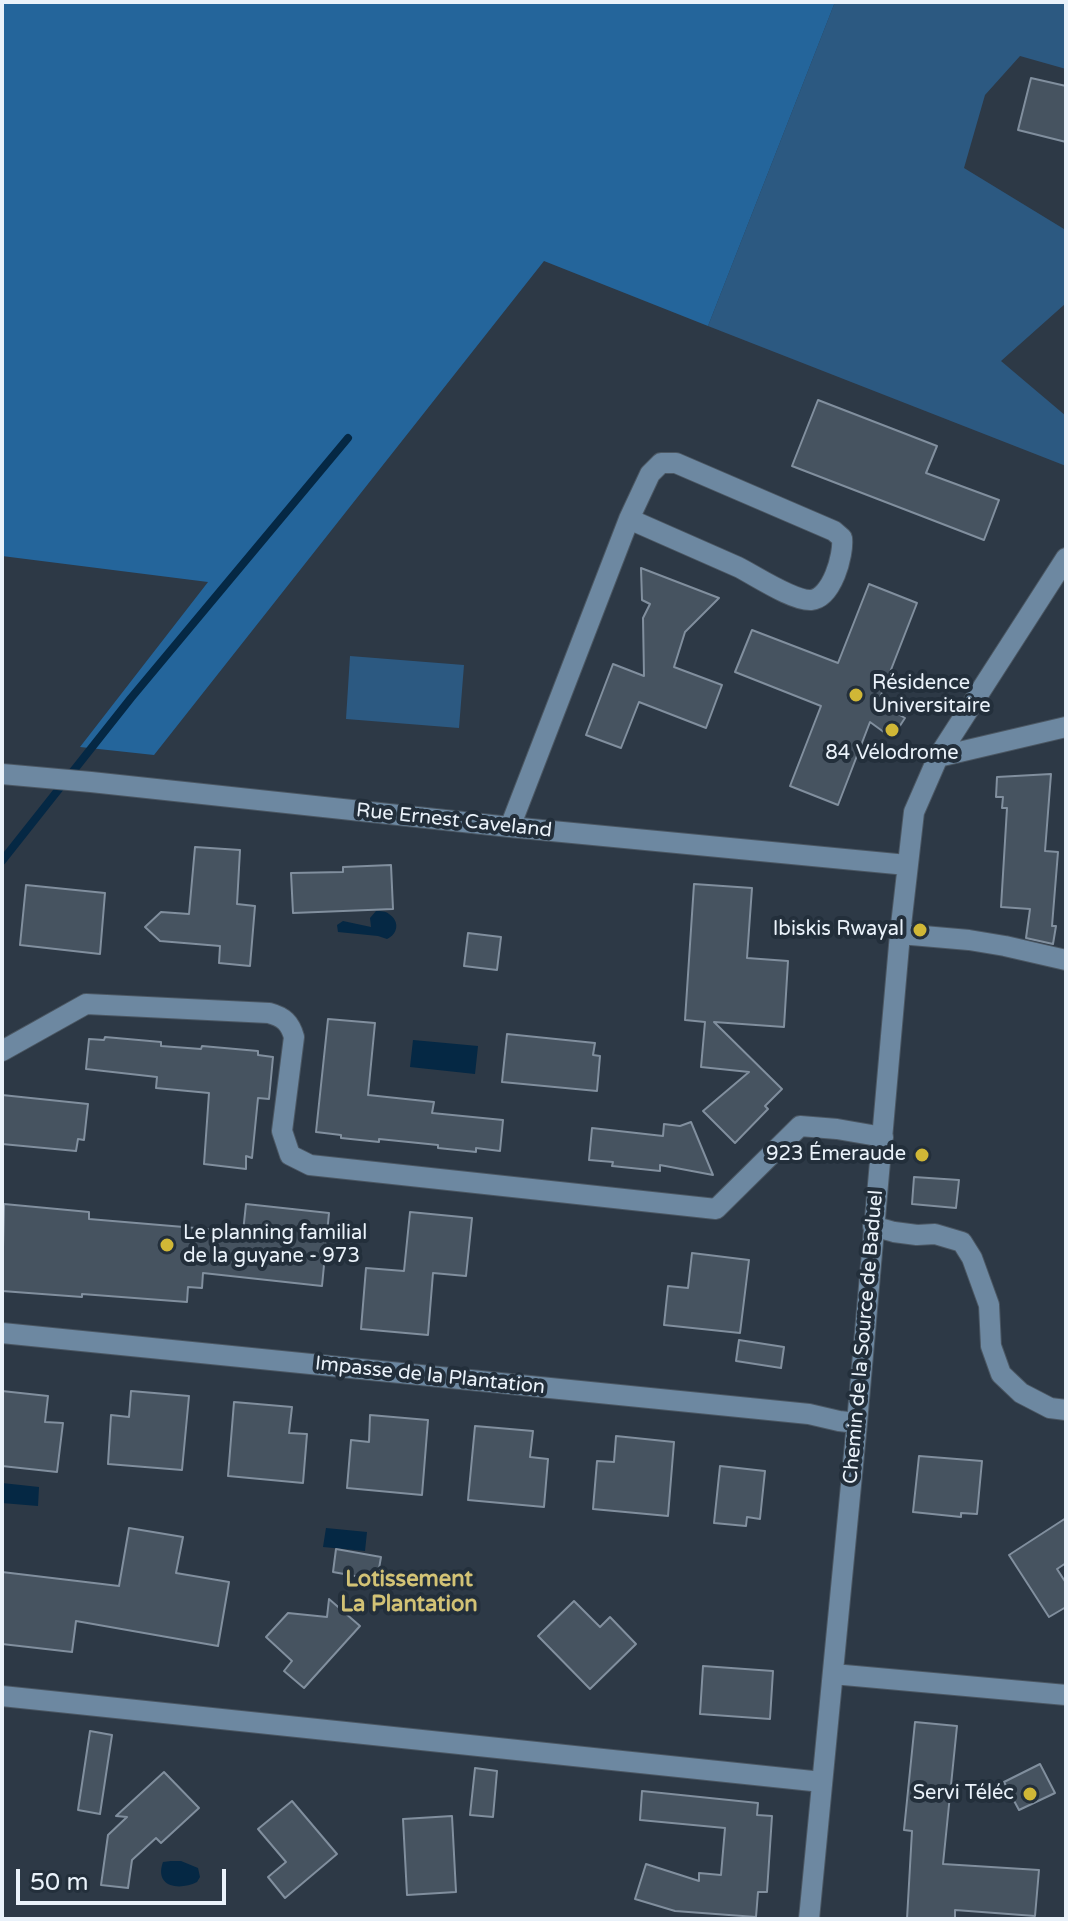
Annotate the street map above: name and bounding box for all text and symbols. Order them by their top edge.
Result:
place label: Résidence Universitaire [872,672,991,719]
marker: Résidence Universitaire [847,686,865,704]
marker: 84 Vélodrome [883,721,901,739]
place label: 84 Vélodrome [825,742,959,766]
street label: Rue Ernest Caveland [355,799,553,843]
place label: Ibiskis Rwayal [773,918,904,942]
marker: Ibiskis Rwayal [911,921,929,939]
place label: 923 Émeraude [766,1143,906,1167]
marker: 923 Émeraude [913,1146,931,1164]
street label: Chemin de la Source de Baduel [839,1189,889,1485]
place label: Le planning familial de la guyane - 973 [183,1222,367,1269]
marker: Le planning familial de la guyane - 973 [158,1236,176,1254]
street label: Impasse de la Plantation [314,1352,546,1400]
district label: Lotissement La Plantation [340,1567,478,1618]
place label: Servi Téléc [913,1782,1014,1806]
marker: Servi Téléc [1021,1785,1039,1803]
scale bar [20,1853,230,1903]
text: 50 m [30,1868,88,1897]

